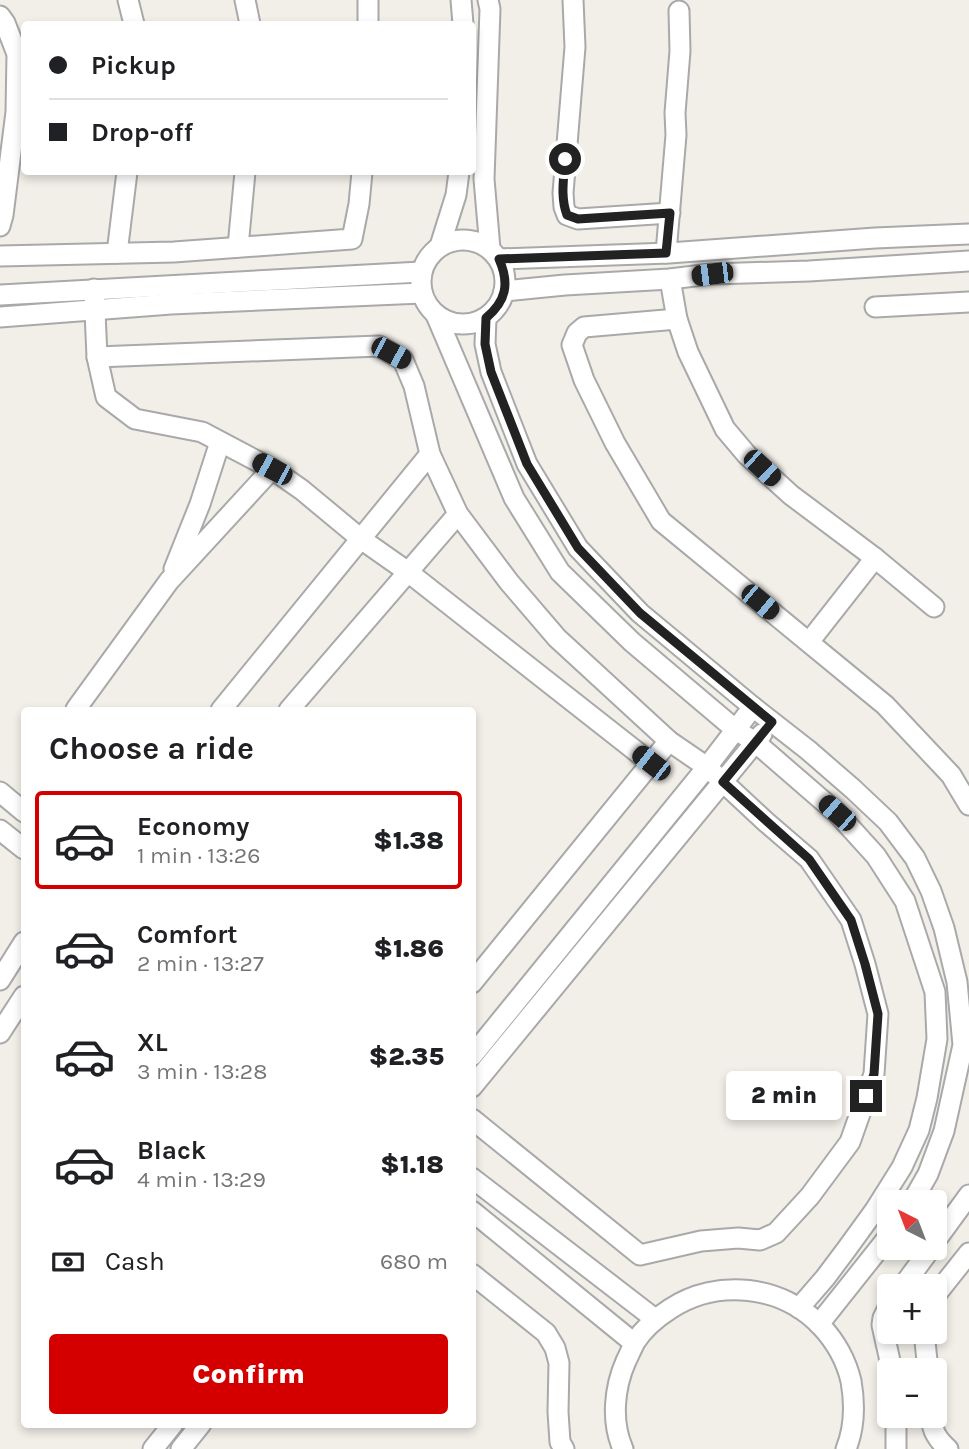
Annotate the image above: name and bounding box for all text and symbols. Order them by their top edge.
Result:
text: Pickup [91,50,176,81]
text: Drop-off [91,117,193,148]
route start [549,143,581,175]
car [690,261,735,287]
car [368,334,415,372]
car [740,446,785,490]
car [249,450,296,488]
car [738,580,783,624]
text: Choose a ride [49,730,254,767]
car [628,742,675,784]
car [815,791,860,835]
icon: car [53,809,116,872]
text: Economy [137,811,249,842]
text: $1.38 [373,825,444,856]
text: 1 min · 13:26 [137,842,260,869]
icon: car [53,917,116,980]
text: Comfort [137,919,238,950]
text: $1.86 [374,933,444,964]
text: 2 min · 13:27 [137,950,264,977]
icon: car [53,1025,116,1088]
text: XL [137,1027,168,1058]
text: $2.35 [369,1041,444,1072]
text: 3 min · 13:28 [137,1058,267,1085]
callout: 2 min [726,1072,842,1120]
route end [850,1080,882,1112]
text: 2 min [751,1082,817,1109]
icon: car [53,1133,116,1196]
text: Black [137,1135,206,1166]
text: $1.18 [380,1149,444,1180]
text: 4 min · 13:29 [137,1166,266,1193]
north arrow [877,1190,947,1260]
map controls [877,1190,947,1428]
icon: cash [49,1243,87,1281]
text: Cash [105,1246,165,1277]
text: 680 m [380,1248,448,1275]
button: + [877,1274,947,1344]
button: Confirm [49,1334,448,1414]
button: − [877,1358,947,1428]

